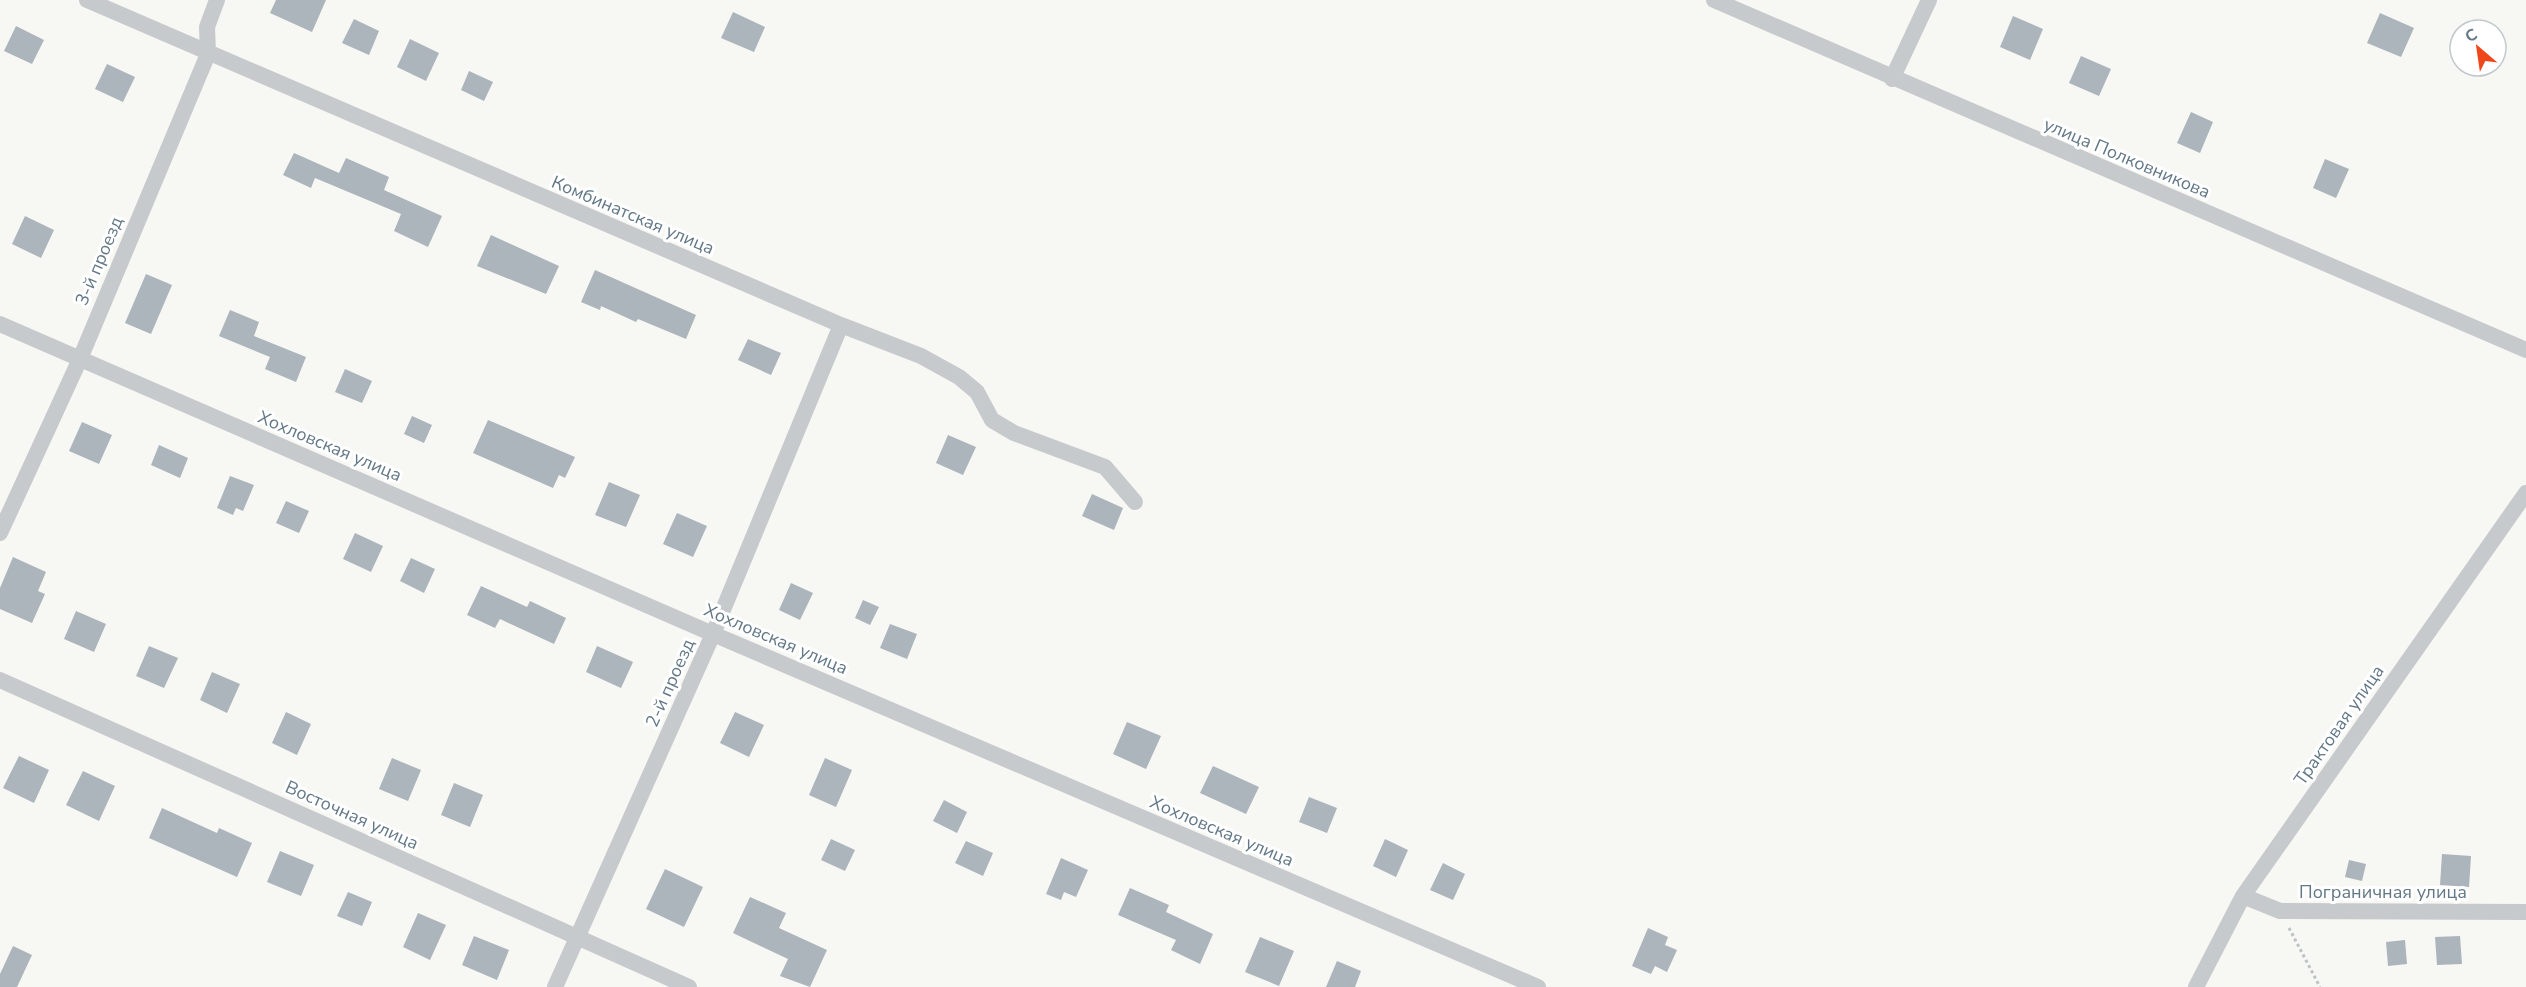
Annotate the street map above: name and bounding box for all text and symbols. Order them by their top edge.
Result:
north arrow [2448,18,2508,78]
text: С [2461,23,2481,48]
street label: улица Полковникова [2040,112,2214,204]
street label: Комбинатская улица [548,170,718,260]
street label: 3-й проезд [69,213,129,309]
street label: Хохловская улица [255,405,405,487]
street label: Хохловская улица [701,598,851,680]
street label: 2-й проезд [640,635,700,731]
street label: Трактовая улица [2289,660,2389,790]
street label: Восточная улица [281,775,423,855]
street label: Хохловская улица [1147,790,1297,872]
street label: Пограничная улица [2299,880,2467,904]

